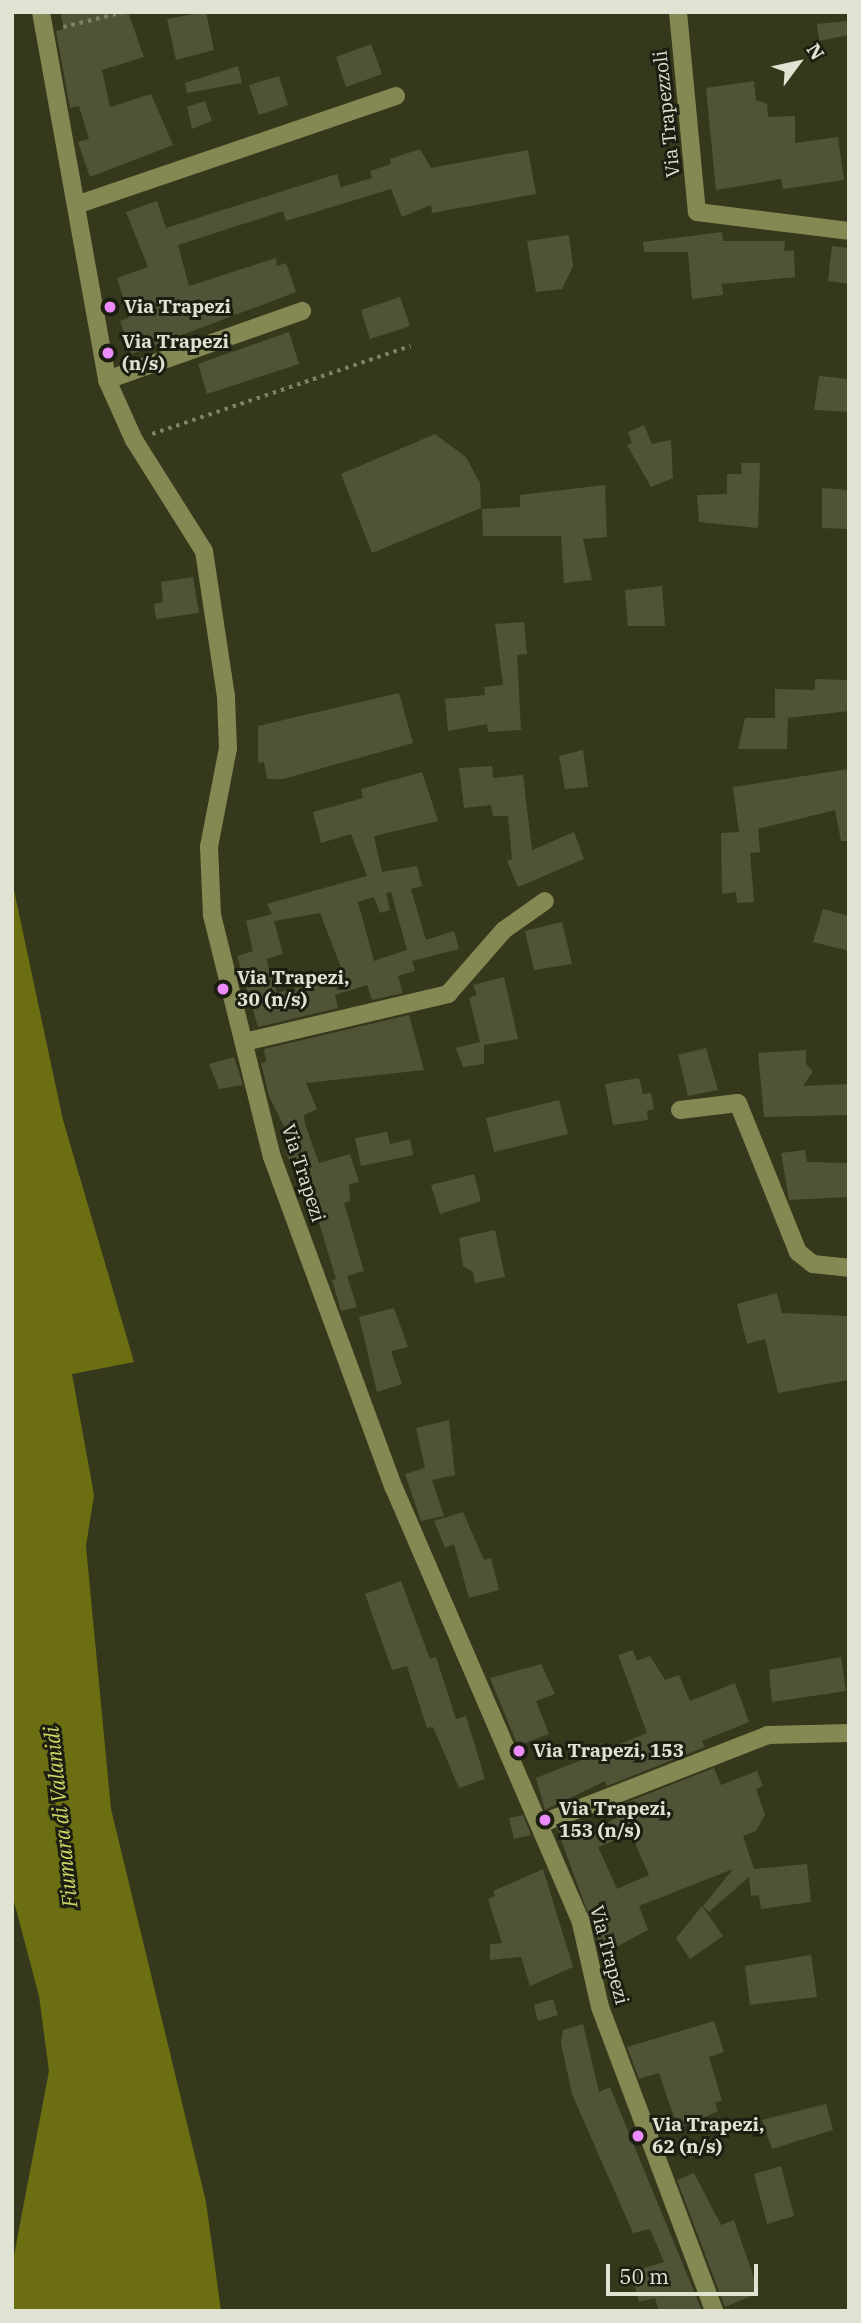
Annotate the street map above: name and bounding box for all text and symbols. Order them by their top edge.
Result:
north arrow [763,28,833,98]
text: N [801,39,830,64]
street label: Via Trapezzoli [649,49,685,179]
place label: Via Trapezi [124,296,231,318]
marker: Via Trapezi [102,299,118,315]
place label: Via Trapezi (n/s) [122,331,229,375]
marker: Via Trapezi (n/s) [100,345,116,361]
place label: Via Trapezi, 30 (n/s) [237,967,349,1011]
marker: Via Trapezi, 30 (n/s) [215,981,231,997]
street label: Via Trapezi [276,1121,330,1225]
water label: Fiumara di Valanidi [38,1725,82,1909]
place label: Via Trapezi, 153 [533,1740,684,1762]
marker: Via Trapezi, 153 [511,1743,527,1759]
place label: Via Trapezi, 153 (n/s) [559,1798,671,1842]
marker: Via Trapezi, 153 (n/s) [537,1812,553,1828]
street label: Via Trapezi [585,1903,633,2007]
place label: Via Trapezi, 62 (n/s) [652,2114,764,2158]
marker: Via Trapezi, 62 (n/s) [630,2128,646,2144]
scale bar [609,2250,761,2294]
text: 50 m [619,2262,669,2290]

